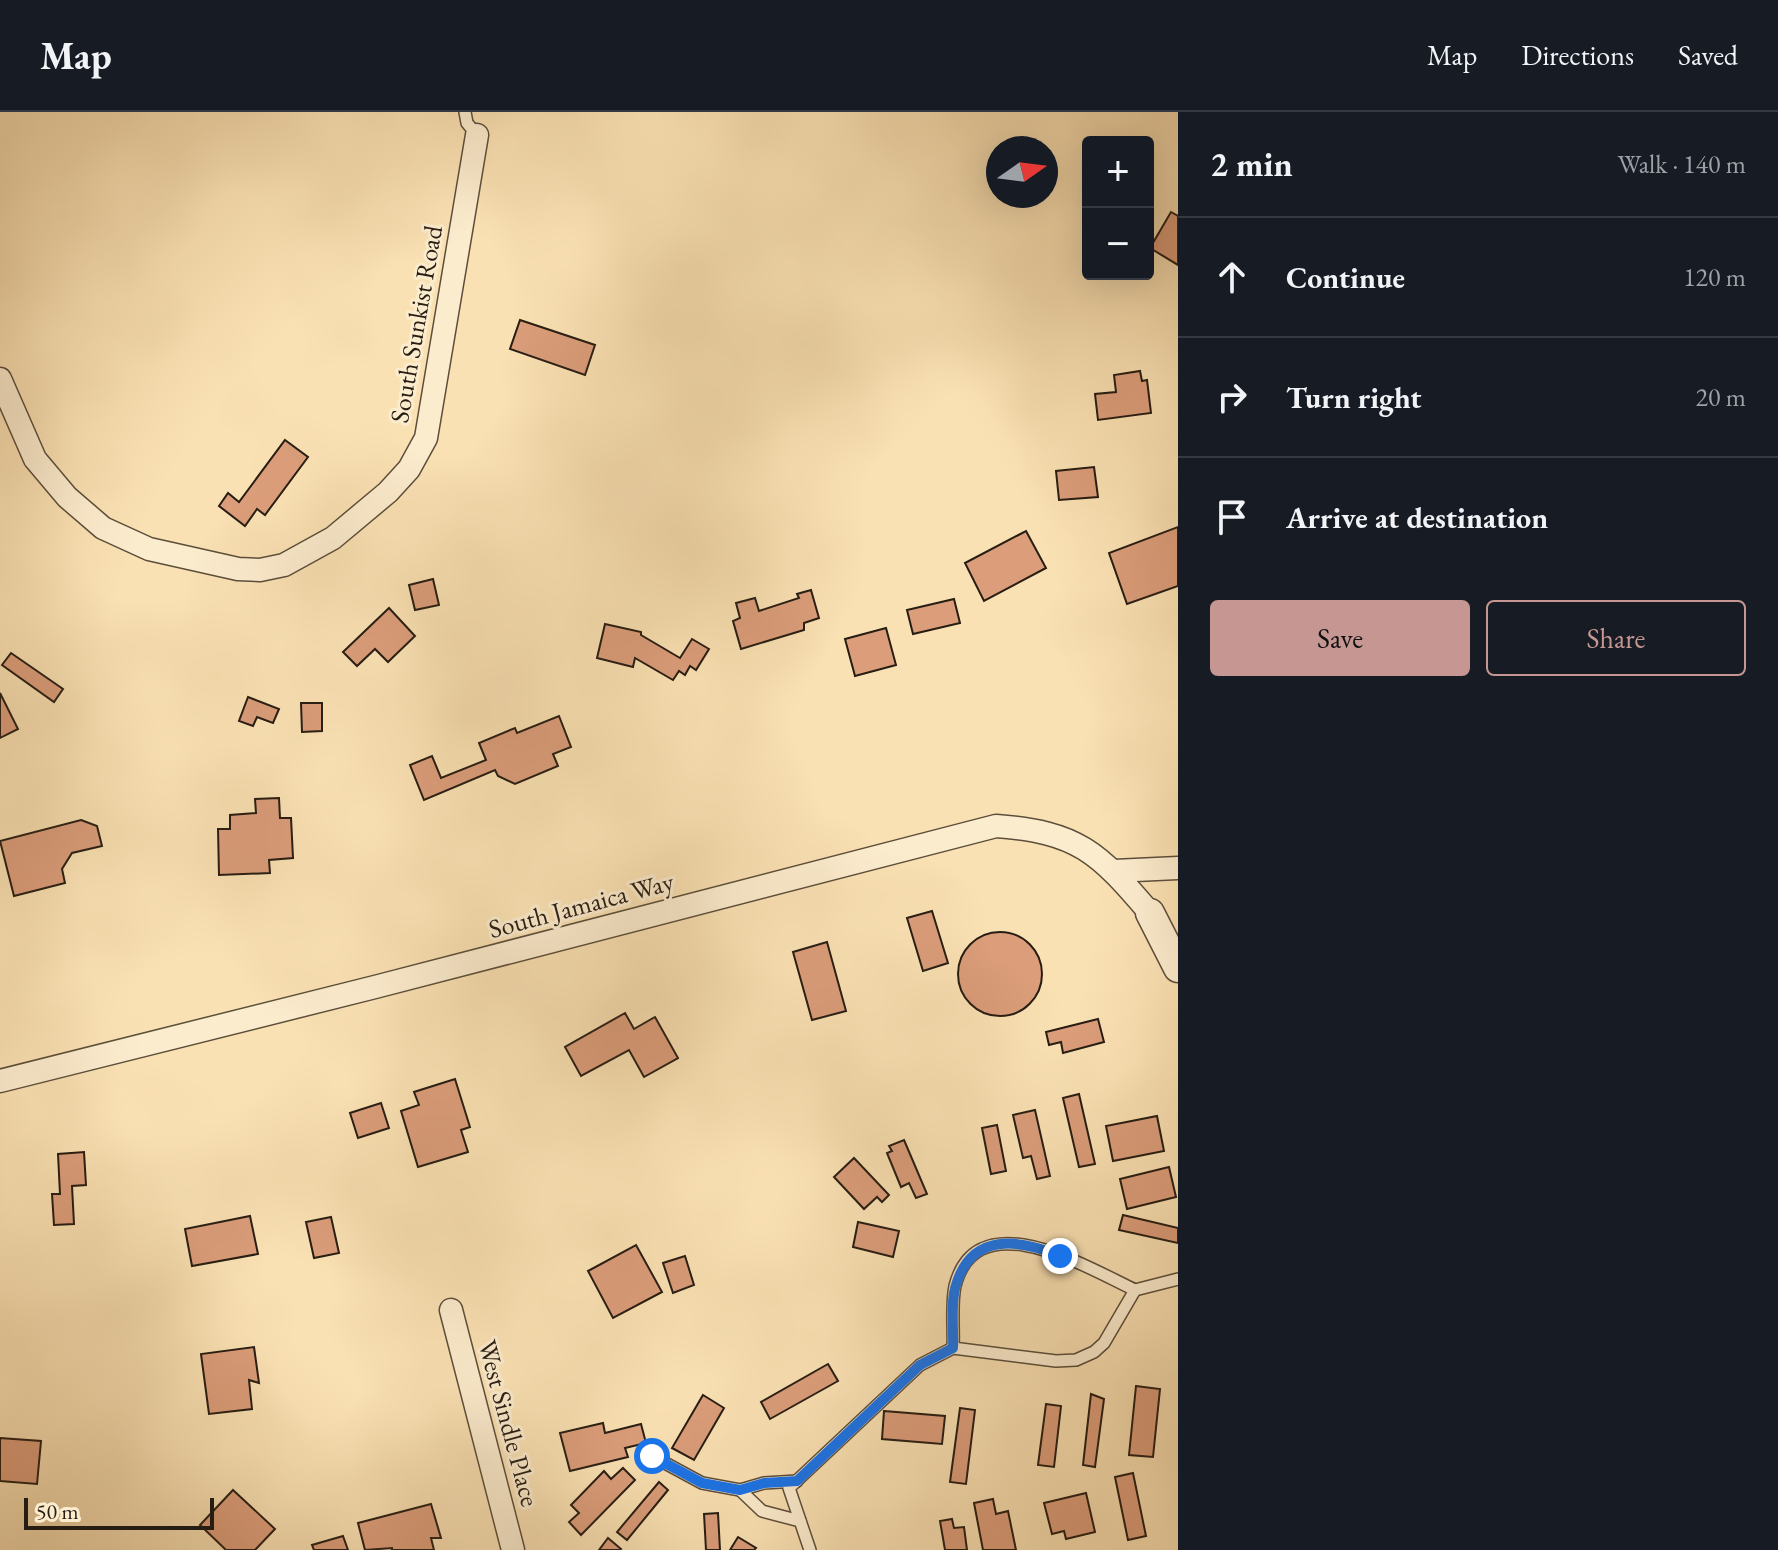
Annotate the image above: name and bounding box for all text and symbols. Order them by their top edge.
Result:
text: Map [40,31,112,80]
text: Map [1427,37,1477,73]
text: Directions [1521,37,1634,73]
text: Saved [1678,37,1738,73]
north arrow [986,136,1058,208]
map controls [1082,136,1154,280]
button: + [1082,136,1154,208]
text: 2 min [1210,142,1293,186]
text: Walk · 140 m [1618,147,1746,181]
button: − [1082,208,1154,280]
street label: South Sunkist Road [382,222,450,425]
icon: ahead [1210,255,1254,299]
text: Continue [1286,258,1405,297]
text: 120 m [1683,260,1746,294]
icon: right [1210,375,1254,419]
text: Turn right [1286,378,1422,417]
text: 20 m [1696,380,1746,414]
icon: arrive [1210,495,1254,539]
text: Arrive at destination [1286,498,1548,537]
button: Save [1210,600,1470,676]
button: Share [1486,600,1746,676]
street label: South Jamaica Way [485,864,678,946]
route end [1042,1238,1078,1274]
street label: West Sindle Place [470,1336,548,1510]
route start [634,1438,670,1474]
scale bar [24,1494,214,1530]
text: 50 m [36,1497,79,1526]

